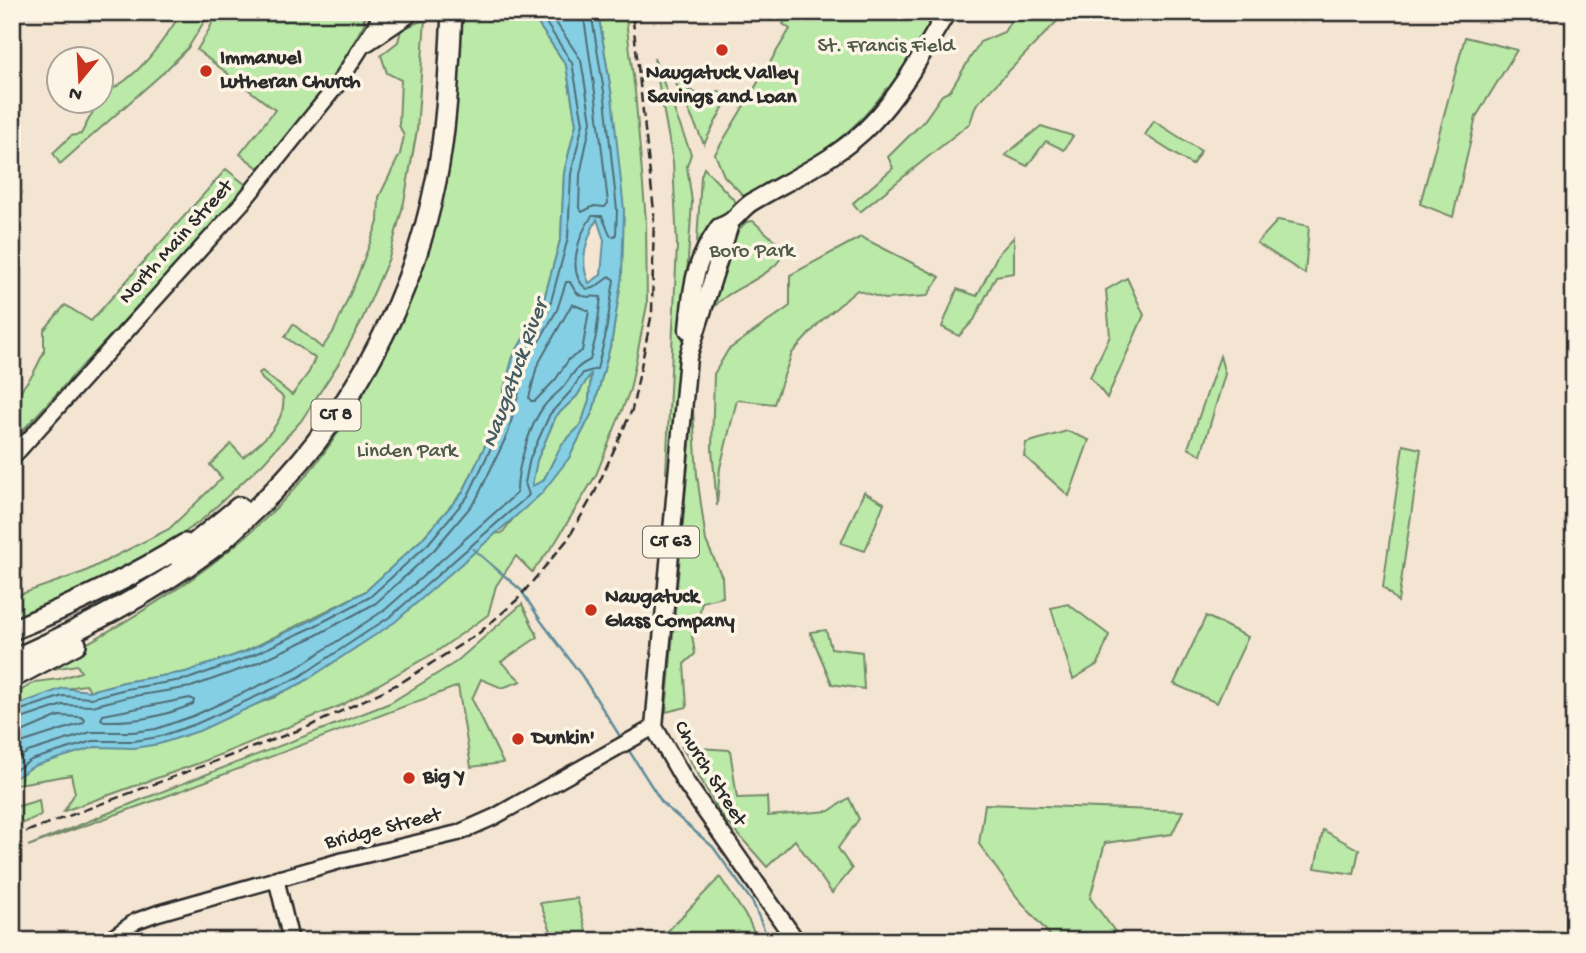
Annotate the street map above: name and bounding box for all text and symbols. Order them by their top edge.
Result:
park label: St. Francis Field [817,35,956,60]
marker: Naugatuck Valley Savings and Loan [714,42,730,58]
north arrow [46,46,116,116]
place label: Immanuel Lutheran Church [220,47,361,96]
place label: Naugatuck Valley Savings and Loan [646,62,799,111]
marker: Immanuel Lutheran Church [198,63,214,79]
text: N [66,80,85,106]
street label: North Main Street [115,174,241,310]
park label: Boro Park [709,240,797,265]
water label: Naugatuck River [477,292,557,452]
road number: CT 8 [312,400,360,430]
park label: Linden Park [357,440,460,465]
road number: CT 63 [643,526,699,558]
place label: Naugatuck Glass Company [605,586,735,635]
marker: Naugatuck Glass Company [583,602,599,618]
street label: Church Street [667,717,753,833]
place label: Dunkin' [530,727,595,752]
marker: Dunkin' [510,731,526,747]
place label: Big Y [422,766,465,791]
marker: Big Y [401,770,417,786]
street label: Bridge Street [321,803,446,857]

